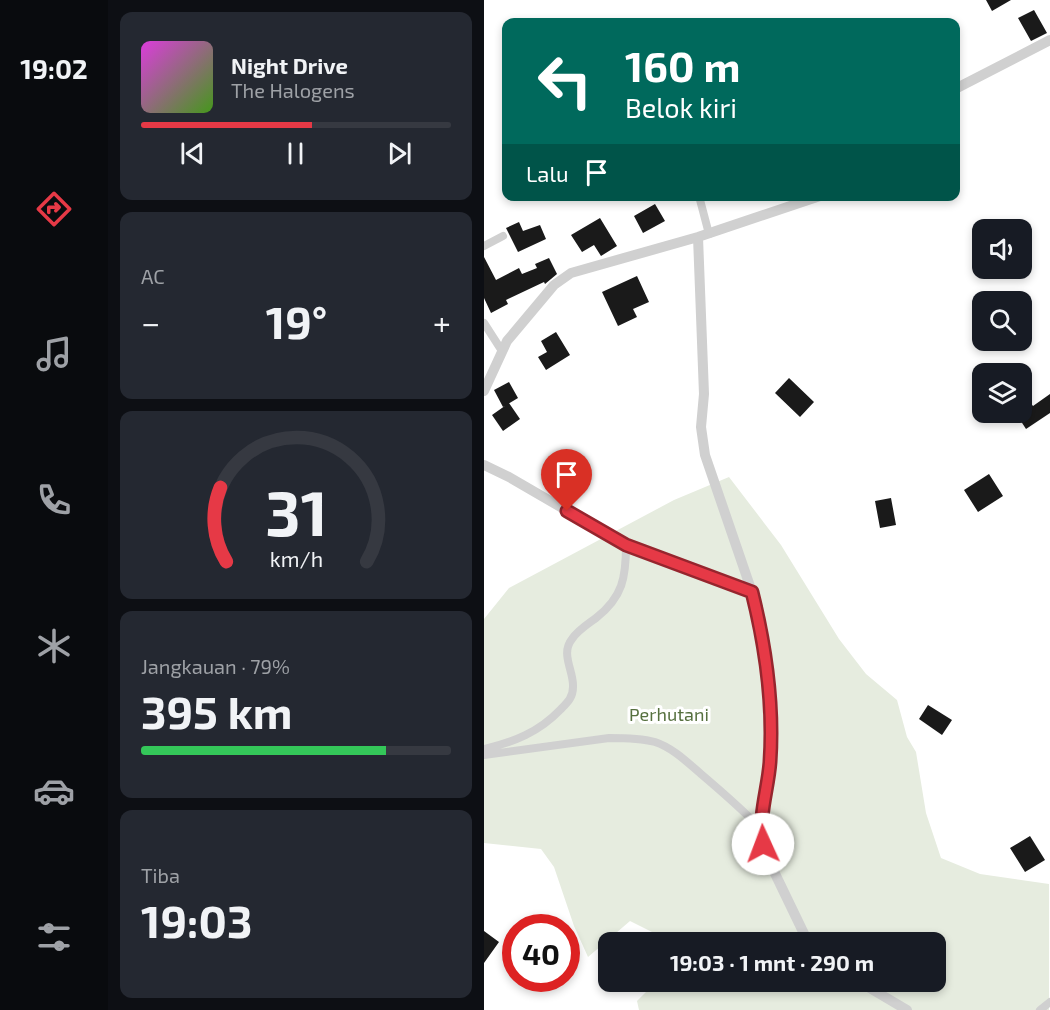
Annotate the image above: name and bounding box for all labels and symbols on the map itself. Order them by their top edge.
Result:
pin [541,449,592,511]
park label: Perhutani [629,703,709,725]
position arrow [731,812,795,876]
speed limit sign: 40 [502,914,580,992]

